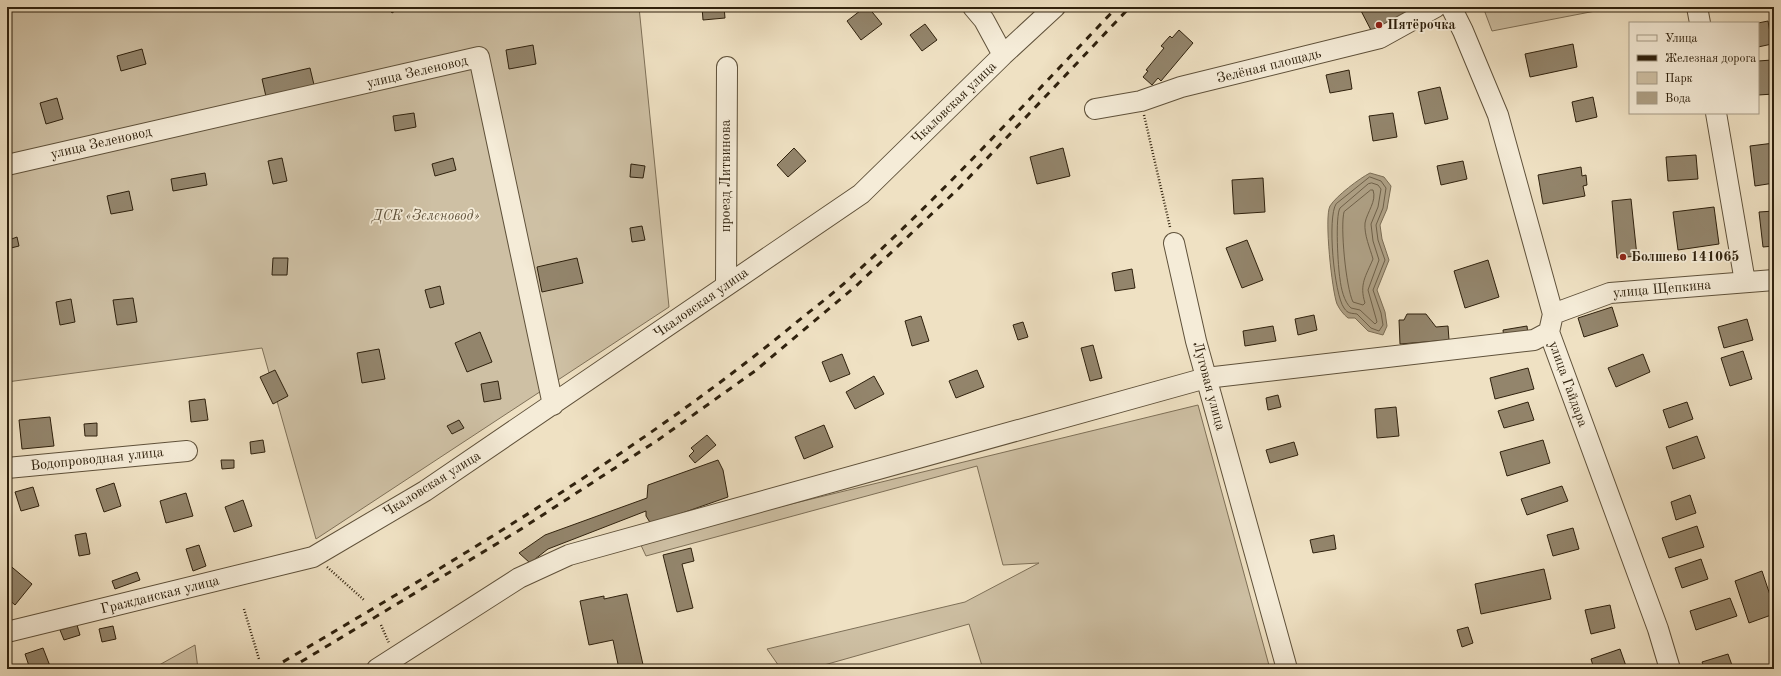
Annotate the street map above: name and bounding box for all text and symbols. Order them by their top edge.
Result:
place label: Пятёрочка [1387,18,1456,32]
marker: Пятёрочка [1374,20,1384,30]
legend [1629,22,1759,114]
text: Улица [1665,33,1698,45]
street label: Зелёная площадь [1215,46,1323,86]
text: Железная дорога [1665,53,1756,65]
street label: улица Зеленовод [365,54,469,90]
street label: Чкаловская улица [909,59,999,147]
text: Парк [1665,73,1693,85]
text: Вода [1665,93,1691,105]
street label: проезд Литвинова [719,120,733,232]
street label: улица Зеленовод [49,125,153,161]
park label: ДСК «Зеленовод» [370,208,480,224]
place label: Болшево 141065 [1631,250,1739,264]
marker: Болшево 141065 [1618,252,1628,262]
street label: Чкаловская улица [651,265,751,341]
street label: улица Щепкина [1612,278,1712,300]
street label: улица Гайдара [1546,339,1590,429]
street label: Луговая улица [1190,340,1228,432]
street label: Водопроводная улица [30,445,164,473]
street label: Чкаловская улица [381,448,483,520]
street label: Гражданская улица [99,573,221,617]

